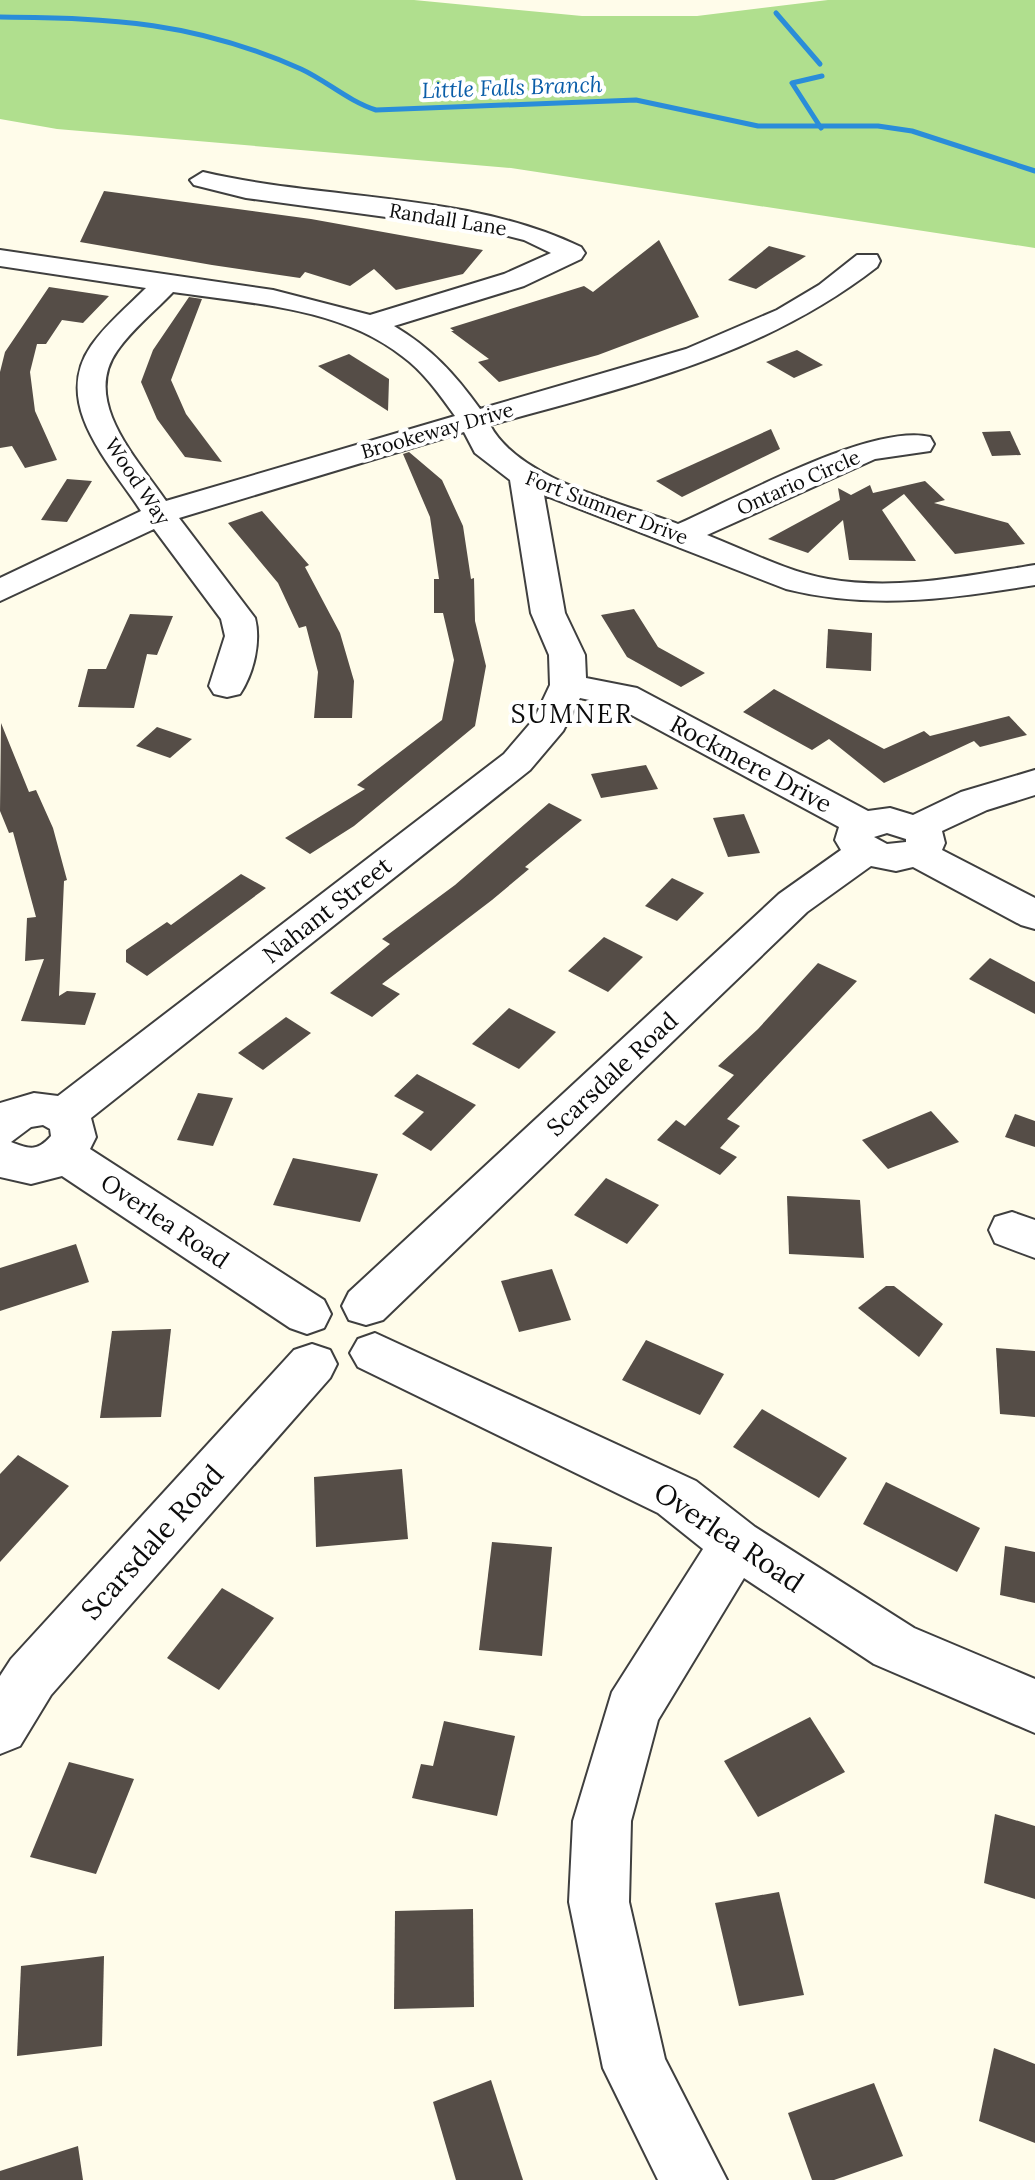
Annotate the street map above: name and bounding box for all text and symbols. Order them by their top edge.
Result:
water label: Little Falls Branch [421,70,603,104]
street label: Randall Lane [387,197,509,241]
street label: Brookeway Drive [358,396,516,464]
street label: Wood Way [100,433,176,530]
street label: Ontario Circle [733,444,864,520]
street label: Fort Sumner Drive [522,464,692,550]
district label: SUMNER [511,697,633,730]
street label: Rockmere Drive [665,708,837,820]
street label: Nahant Street [256,850,398,970]
street label: Scarsdale Road [540,1005,684,1143]
street label: Overlea Road [95,1167,235,1275]
street label: Scarsdale Road [73,1457,231,1627]
street label: Overlea Road [647,1474,811,1600]

